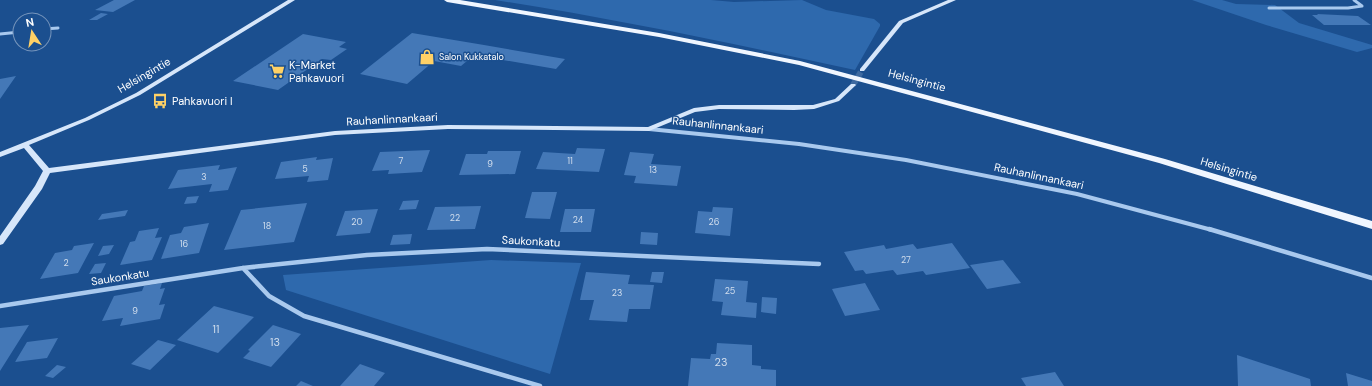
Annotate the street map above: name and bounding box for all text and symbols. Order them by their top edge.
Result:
north arrow [12,12,52,52]
text: N [25,15,35,30]
shop icon: Salon Kukkatalo [418,48,436,66]
place label: Salon Kukkatalo [439,51,504,63]
street label: Helsingintie [115,54,173,96]
place label: K-Market Pahkavuori [289,58,344,85]
supermarket icon: K-Market Pahkavuori [268,62,286,80]
street label: Helsingintie [887,66,947,94]
bus stop icon: Pahkavuori I [151,92,169,110]
place label: Pahkavuori I [172,94,233,108]
street label: Rauhanlinnankaari [346,110,438,128]
street label: Rauhanlinnankaari [672,113,764,137]
street label: Helsingintie [1199,154,1259,184]
house number: 7 [399,155,404,167]
house number: 11 [567,155,573,167]
house number: 9 [487,158,493,170]
street label: Rauhanlinnankaari [993,160,1085,192]
house number: 5 [302,163,308,175]
house number: 13 [649,164,657,176]
house number: 3 [201,171,207,183]
house number: 22 [450,212,460,224]
house number: 24 [573,214,584,226]
house number: 20 [351,216,363,228]
house number: 26 [709,216,720,228]
house number: 18 [263,220,271,232]
street label: Saukonkatu [501,232,561,250]
house number: 16 [180,238,189,250]
house number: 27 [901,254,911,266]
house number: 2 [63,257,69,269]
street label: Saukonkatu [90,266,150,288]
house number: 25 [725,285,735,297]
house number: 23 [612,287,622,299]
house number: 9 [132,305,138,317]
house number: 11 [213,322,219,336]
house number: 13 [270,335,280,349]
house number: 23 [715,355,727,369]

